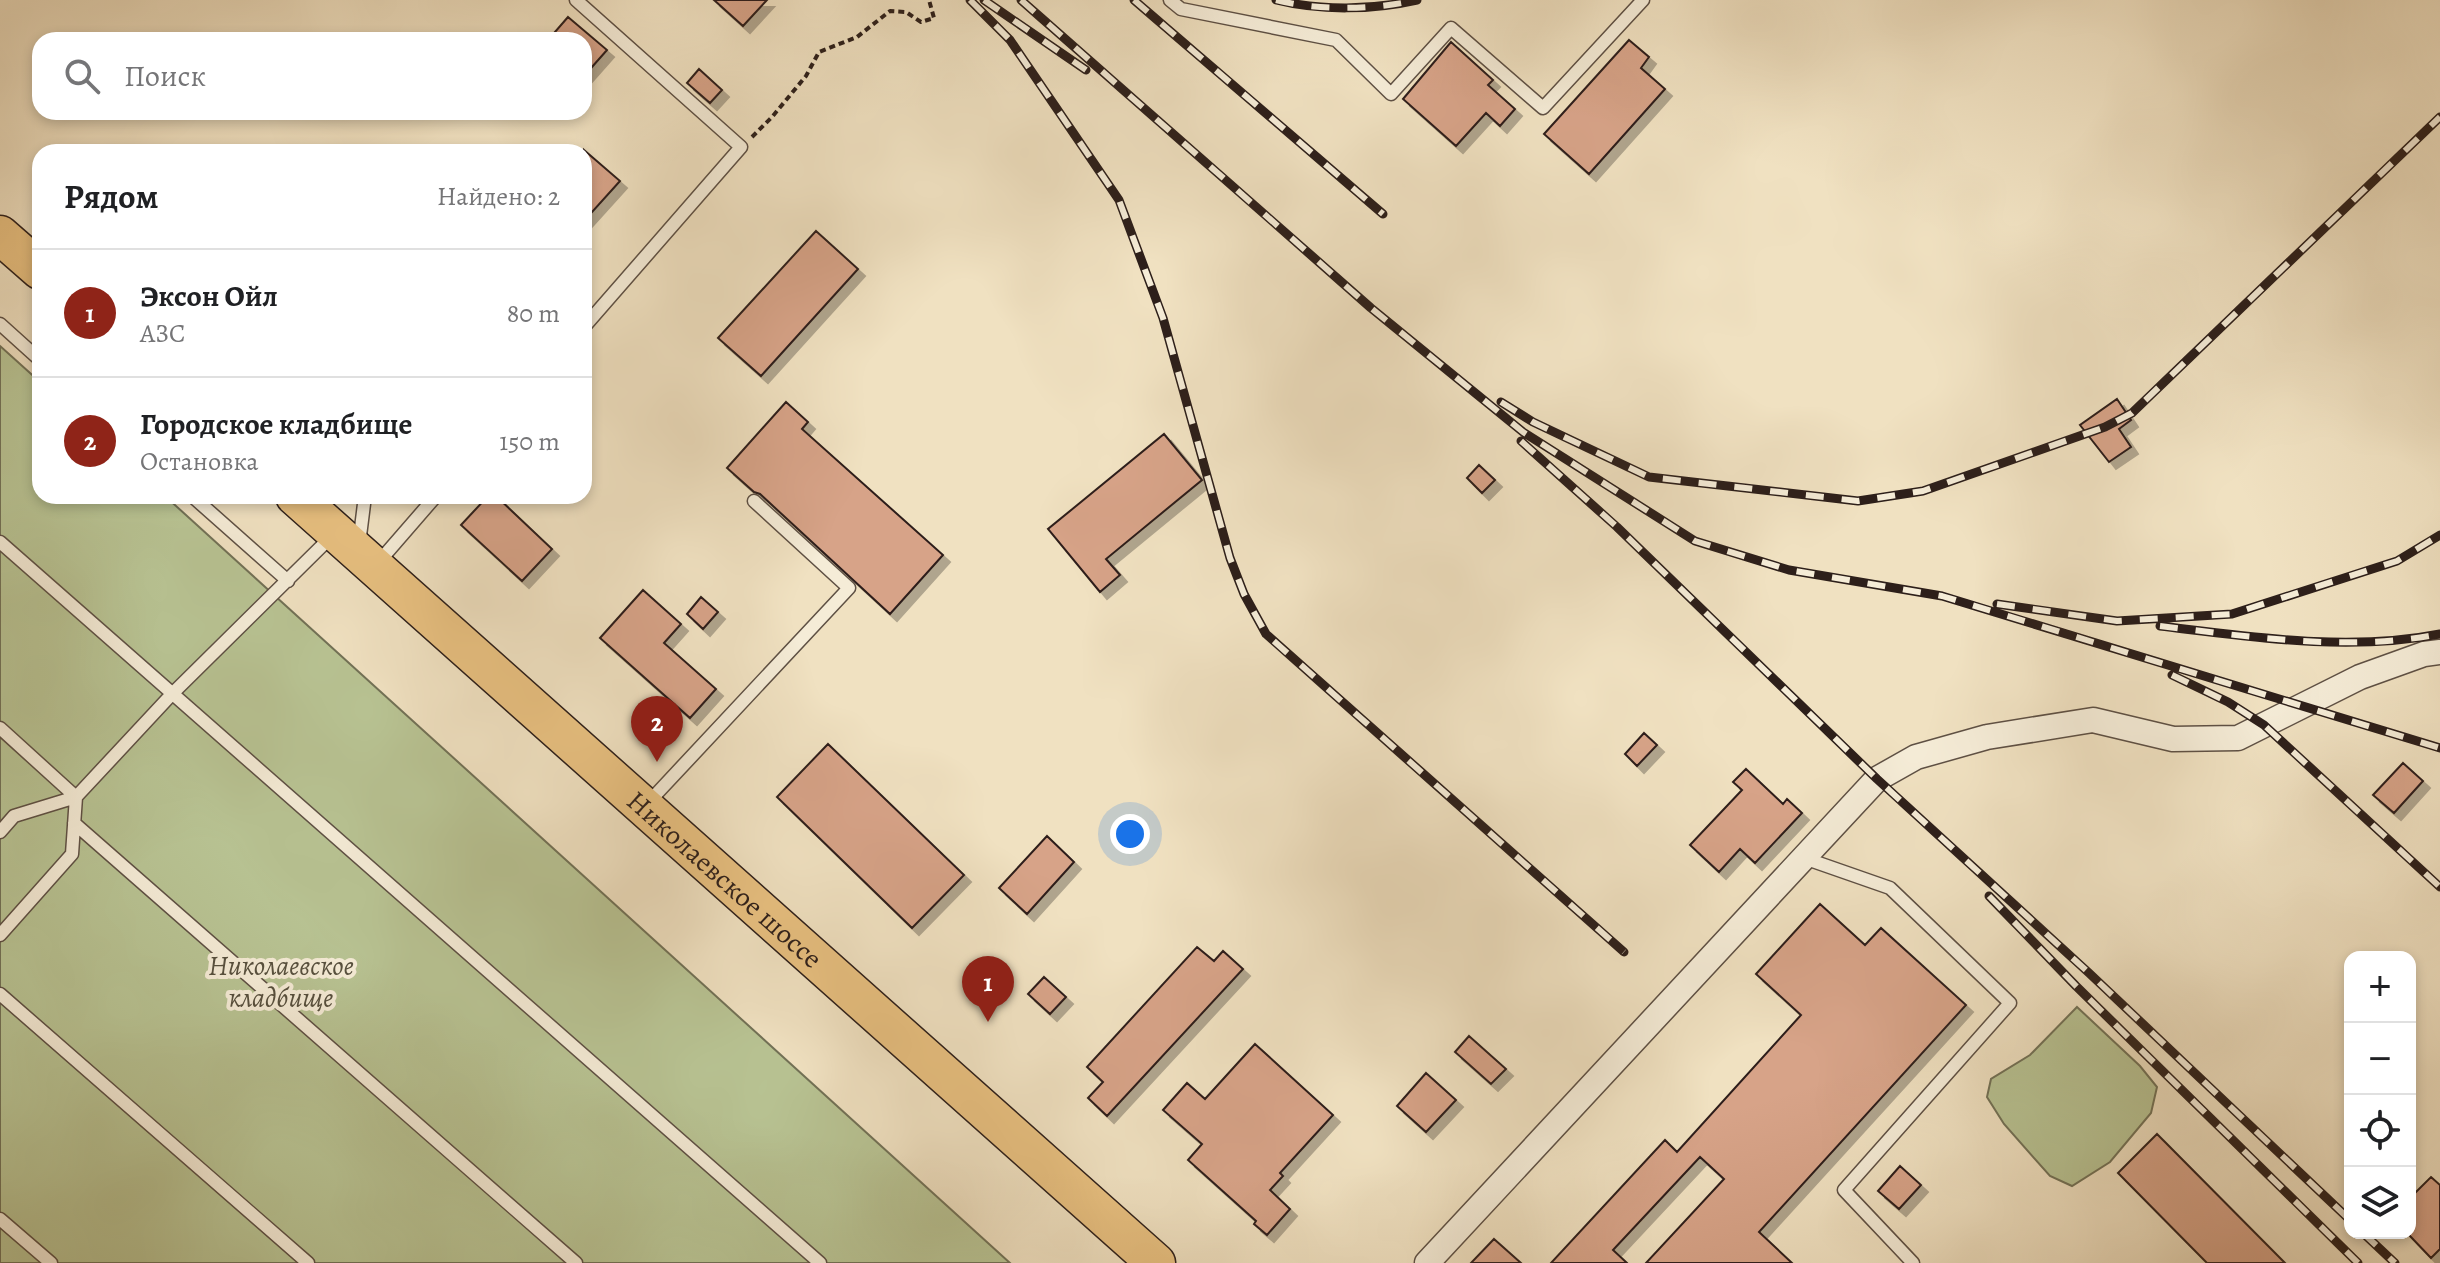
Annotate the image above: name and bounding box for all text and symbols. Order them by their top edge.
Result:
search box [32,32,592,120]
icon: search [60,54,104,98]
text: Поиск [124,56,206,96]
text: Рядом [64,173,158,220]
text: Найдено: 2 [437,179,560,214]
text: Эксон Ойл [140,276,278,316]
text: 1 [85,296,95,331]
text: 80 m [507,296,560,331]
text: АЗС [140,316,185,351]
text: Городское кладбище [140,404,412,444]
text: 2 [84,424,96,459]
text: 150 m [499,424,560,459]
text: Остановка [140,444,258,479]
pin: 2 [631,696,683,762]
street label: Николаевское шоссе [618,782,831,977]
your location [1110,814,1150,854]
park label: Николаевское кладбище [208,947,354,1017]
map controls [2344,951,2416,1239]
button: + [2344,951,2416,1023]
pin: 1 [962,956,1014,1022]
button: − [2344,1023,2416,1095]
button: locate [2344,1095,2416,1167]
button: layers [2344,1167,2416,1239]

